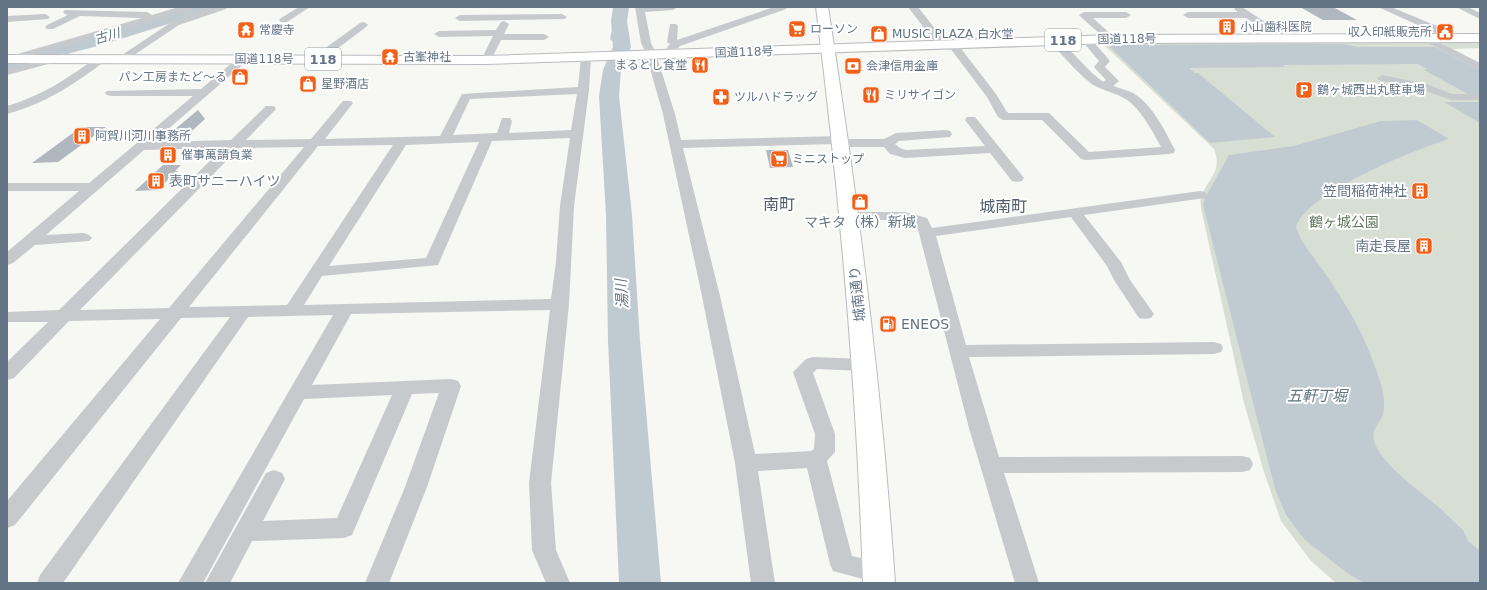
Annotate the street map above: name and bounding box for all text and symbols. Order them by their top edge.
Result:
building icon: 小山歯科医院 [1217,17,1237,37]
supermarket icon: ローソン [787,19,807,39]
temple icon: 常慶寺 [236,20,256,40]
place label: 小山歯科医院 [1240,20,1312,34]
place label: ローソン [810,22,858,36]
public building icon: 収入印紙販売所 [1435,22,1455,42]
place label: 常慶寺 [259,23,295,37]
shop icon: MUSIC PLAZA 白水堂 [869,24,889,44]
water label: 古川 [92,25,123,47]
place label: 収入印紙販売所 [1348,25,1432,39]
place label: MUSIC PLAZA 白水堂 [892,27,1013,41]
road number: 118 [1045,29,1081,51]
street label: 国道118号 [1097,31,1157,47]
street label: 国道118号 [714,44,774,60]
temple icon: 古峯神社 [380,47,400,67]
road number: 118 [305,48,341,70]
place label: 古峯神社 [403,50,451,64]
street label: 国道118号 [235,52,293,66]
restaurant icon: まるとし食堂 [690,55,710,75]
bank icon: 会津信用金庫 [843,56,863,76]
place label: まるとし食堂 [615,58,687,72]
place label: 会津信用金庫 [866,59,938,73]
shop icon: パン工房またど～る [230,67,250,87]
place label: パン工房またど～る [118,70,227,84]
shop icon: 星野酒店 [298,74,318,94]
place label: 星野酒店 [321,77,369,91]
parking icon: 鶴ヶ城西出丸駐車場 [1294,80,1314,100]
place label: 鶴ヶ城西出丸駐車場 [1317,83,1425,97]
restaurant icon: ミリサイゴン [861,85,881,105]
pharmacy icon: ツルハドラッグ [711,87,731,107]
place label: ミリサイゴン [884,88,956,102]
place label: ツルハドラッグ [734,90,818,104]
building icon: 阿賀川河川事務所 [72,126,92,146]
place label: 阿賀川河川事務所 [95,129,191,143]
building icon: 催事萬請負業 [158,145,178,165]
place label: 催事萬請負業 [181,148,253,162]
supermarket icon: ミニストップ [769,149,789,169]
place label: ミニストップ [792,152,864,166]
building icon: 表町サニーハイツ [146,171,166,191]
place label: 表町サニーハイツ [169,173,280,189]
building icon: 笠間稲荷神社 [1410,181,1430,201]
place label: 笠間稲荷神社 [1323,183,1407,199]
shop icon: マキタ（株）新城 [850,192,870,212]
district label: 南町 [763,195,795,214]
district label: 城南町 [979,197,1027,216]
place label: マキタ（株）新城 [804,214,916,230]
park label: 鶴ヶ城公園 [1309,214,1379,230]
building icon: 南走長屋 [1414,236,1434,256]
place label: 南走長屋 [1355,238,1411,254]
street label: 城南通り [846,265,868,323]
water label: 湯川 [612,276,632,310]
fuel station icon: ENEOS [878,314,898,334]
place label: ENEOS [901,316,949,332]
water label: 五軒丁堀 [1287,387,1349,405]

